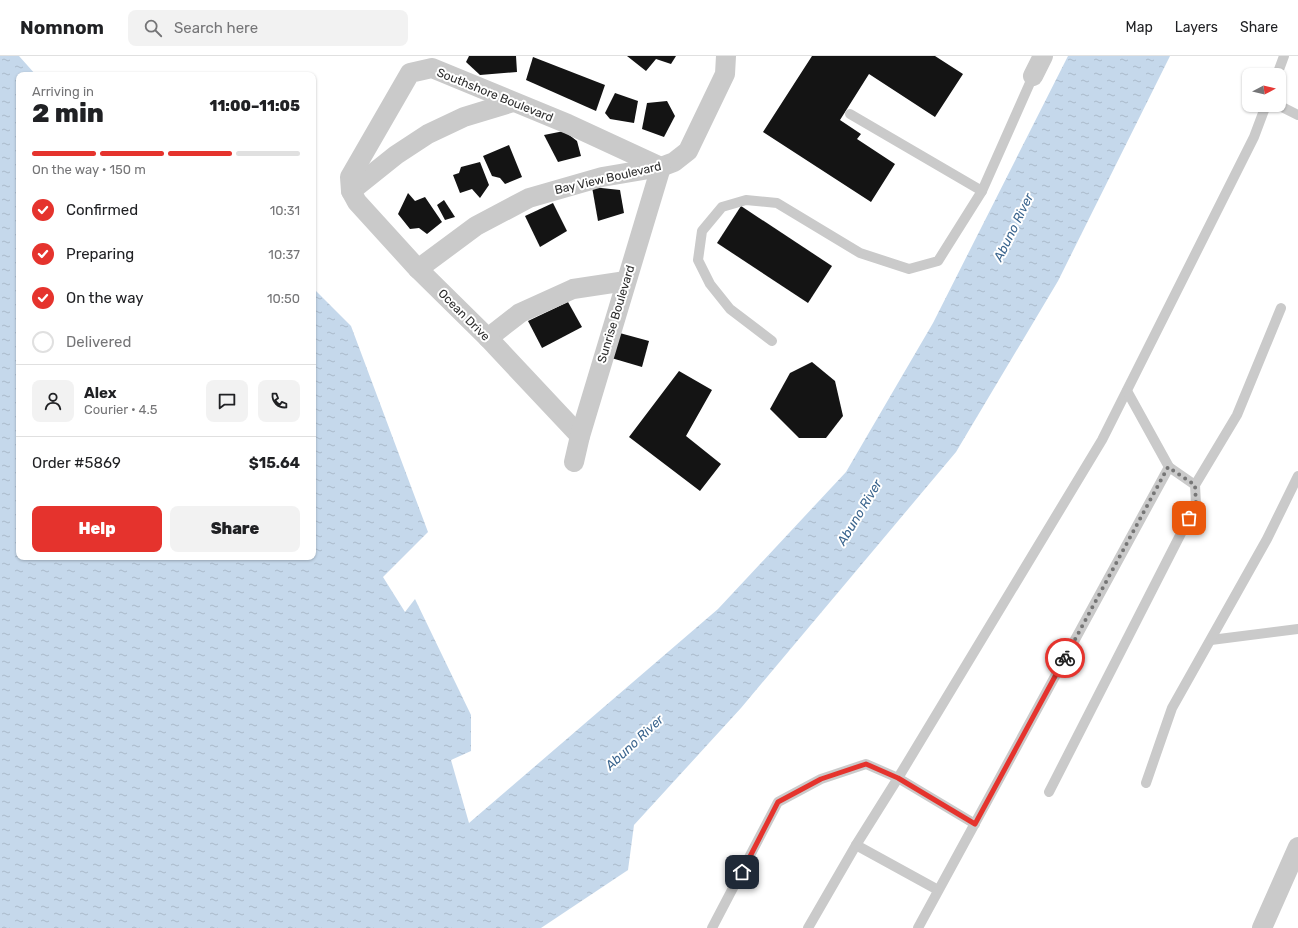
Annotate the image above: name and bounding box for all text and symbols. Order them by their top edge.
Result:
search box [128,10,408,46]
text: Nomnom [20,16,104,39]
icon: search [142,17,164,39]
text: Search here [174,19,258,37]
text: Map [1126,19,1153,36]
text: Layers [1175,19,1218,36]
text: Share [1240,19,1278,36]
street label: Southshore Boulevard [435,65,555,125]
north arrow [1242,68,1286,112]
map controls [1242,68,1286,112]
text: Arriving in [32,84,94,99]
text: 11:00–11:05 [210,97,300,115]
text: 2 min [32,98,104,129]
street label: Bay View Boulevard [553,159,663,197]
text: On the way · 150 m [32,162,146,177]
water label: Abuno River [990,190,1037,265]
icon: check [32,199,54,221]
text: Confirmed [66,201,138,219]
text: 10:31 [270,203,300,218]
icon: check [32,243,54,265]
text: Preparing [66,245,134,263]
text: 10:37 [268,247,300,262]
street label: Sunrise Boulevard [594,263,638,365]
street label: Ocean Drive [435,286,493,344]
icon: check [32,287,54,309]
text: On the way [66,289,144,307]
text: 10:50 [267,291,300,306]
text: Delivered [66,333,131,351]
button: person [32,380,74,422]
button: chat [206,380,248,422]
button: phone [258,380,300,422]
text: Alex [84,384,117,402]
text: Courier · 4.5 [84,402,158,417]
text: Order #5869 [32,454,121,472]
text: $15.64 [249,454,300,472]
water label: Abuno River [834,476,885,549]
pin [1172,501,1206,535]
button: Help [32,506,162,552]
button: Share [170,506,300,552]
icon: bag [1178,507,1200,529]
courier [1045,638,1085,678]
icon: bike [1054,647,1076,669]
water label: Abuno River [602,711,667,774]
pin [725,855,759,889]
icon: home [731,861,753,883]

